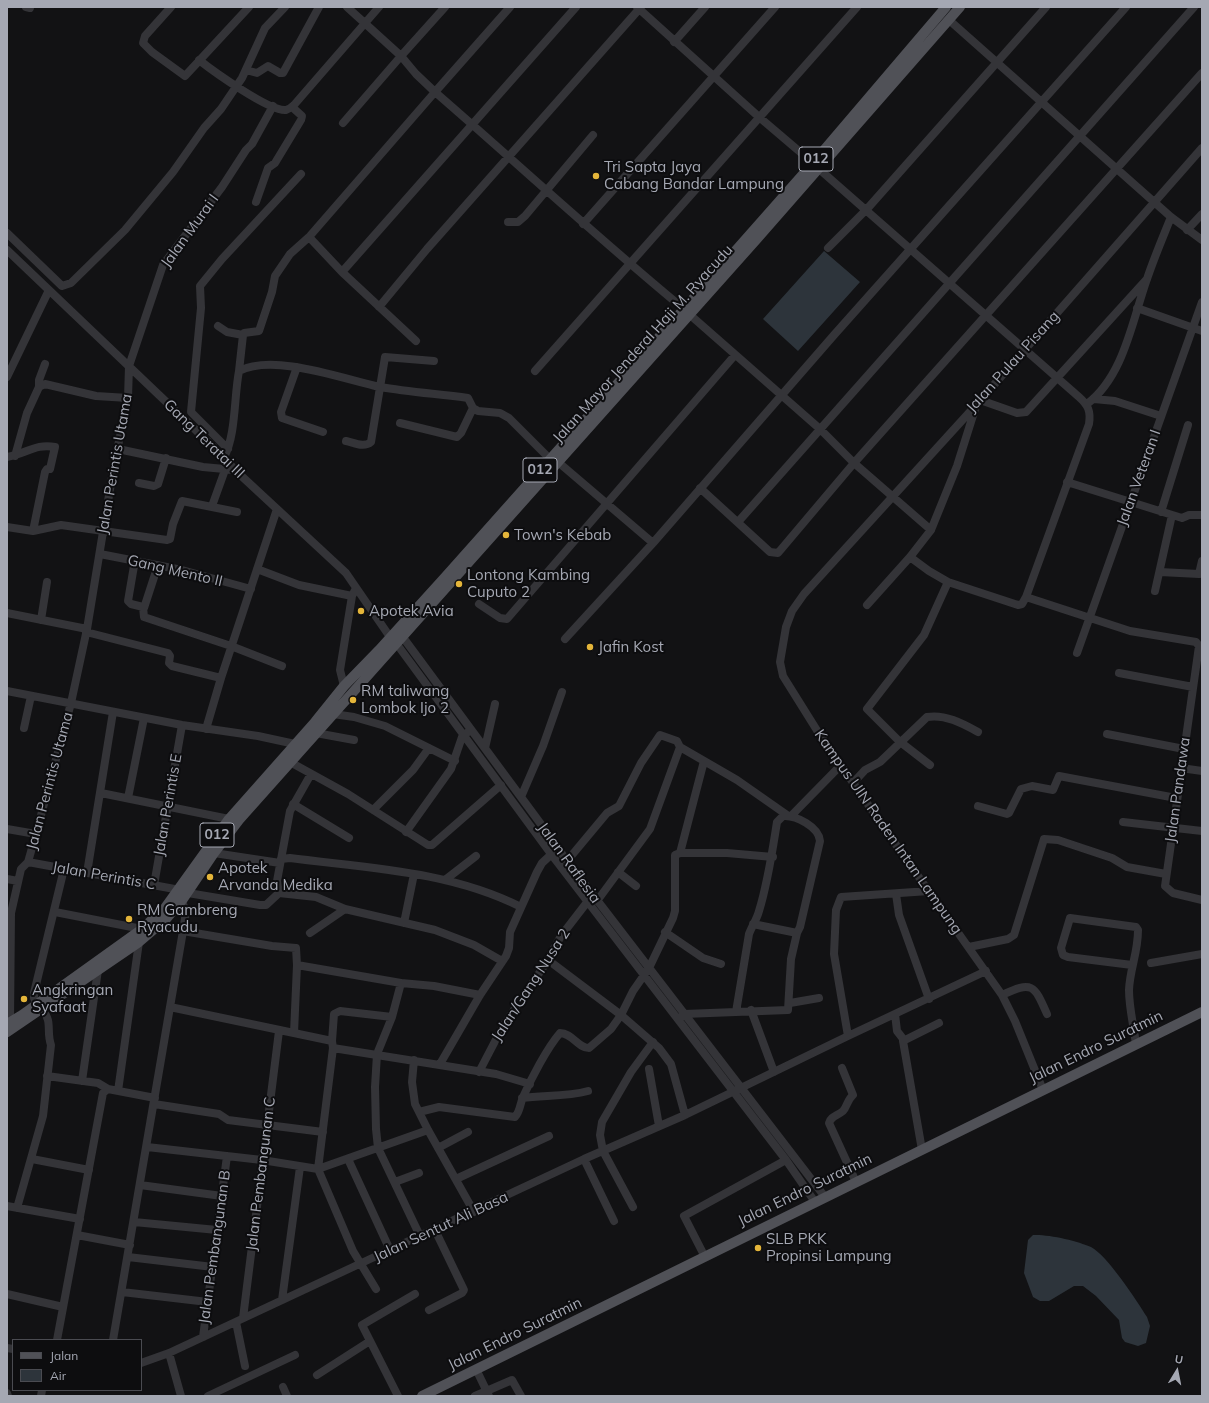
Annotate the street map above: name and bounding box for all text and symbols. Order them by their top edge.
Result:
road number: 012 [799,147,833,171]
place label: Tri Sapta Jaya Cabang Bandar Lampung [604,158,784,193]
marker: Tri Sapta Jaya Cabang Bandar Lampung [591,171,601,181]
street label: Jalan Murai I [157,191,223,271]
street label: Jalan Mayor Jenderal Haji M. Ryacudu [549,241,737,447]
street label: Jalan Pulau Pisang [963,308,1063,416]
street label: Jalan Perintis Utama [94,392,136,536]
street label: Gang Teratai III [160,396,248,482]
street label: Jalan Veteran I [1113,427,1165,529]
road number: 012 [523,458,557,482]
place label: Town's Kebab [514,526,611,544]
marker: Town's Kebab [501,530,511,540]
street label: Gang Mento II [126,551,224,591]
place label: Lontong Kambing Cuputo 2 [467,566,590,601]
marker: Lontong Kambing Cuputo 2 [454,579,464,589]
place label: Apotek Avia [369,602,454,620]
marker: Apotek Avia [356,606,366,616]
place label: Jafin Kost [598,638,664,656]
marker: Jafin Kost [585,642,595,652]
place label: RM taliwang Lombok Ijo 2 [361,682,449,717]
marker: RM taliwang Lombok Ijo 2 [348,695,358,705]
street label: Jalan Perintis Utama [23,710,77,852]
street label: Kampus UIN Raden Intan Lampung [810,726,966,938]
street label: Jalan Pandawa [1162,736,1194,844]
street label: Jalan Perintis E [150,752,186,858]
street label: Jalan Raflesia [534,819,604,907]
road number: 012 [200,823,234,847]
street label: Jalan Perintis C [51,858,157,894]
place label: Apotek Arvanda Medika [218,859,333,894]
marker: Apotek Arvanda Medika [205,872,215,882]
place label: RM Gambreng Ryacudu [137,901,238,936]
marker: RM Gambreng Ryacudu [124,914,134,924]
street label: Jalan/Gang Nusa 2 [488,925,574,1045]
place label: Angkringan Syafaat [32,981,113,1016]
marker: Angkringan Syafaat [19,994,29,1004]
street label: Jalan Endro Suratmin [1026,1007,1166,1087]
street label: Jalan Pembangunan C [243,1096,279,1252]
street label: Jalan Endro Suratmin [735,1150,875,1230]
street label: Jalan Pembangunan B [195,1169,235,1325]
street label: Jalan Sentut Ali Basa [371,1188,511,1266]
place label: SLB PKK Propinsi Lampung [766,1230,892,1265]
marker: SLB PKK Propinsi Lampung [753,1243,763,1253]
street label: Jalan Endro Suratmin [445,1294,585,1374]
legend [12,1339,142,1391]
text: Jalan [50,1348,78,1363]
north arrow [1157,1351,1197,1391]
text: U [1174,1352,1184,1367]
text: Air [50,1368,66,1383]

